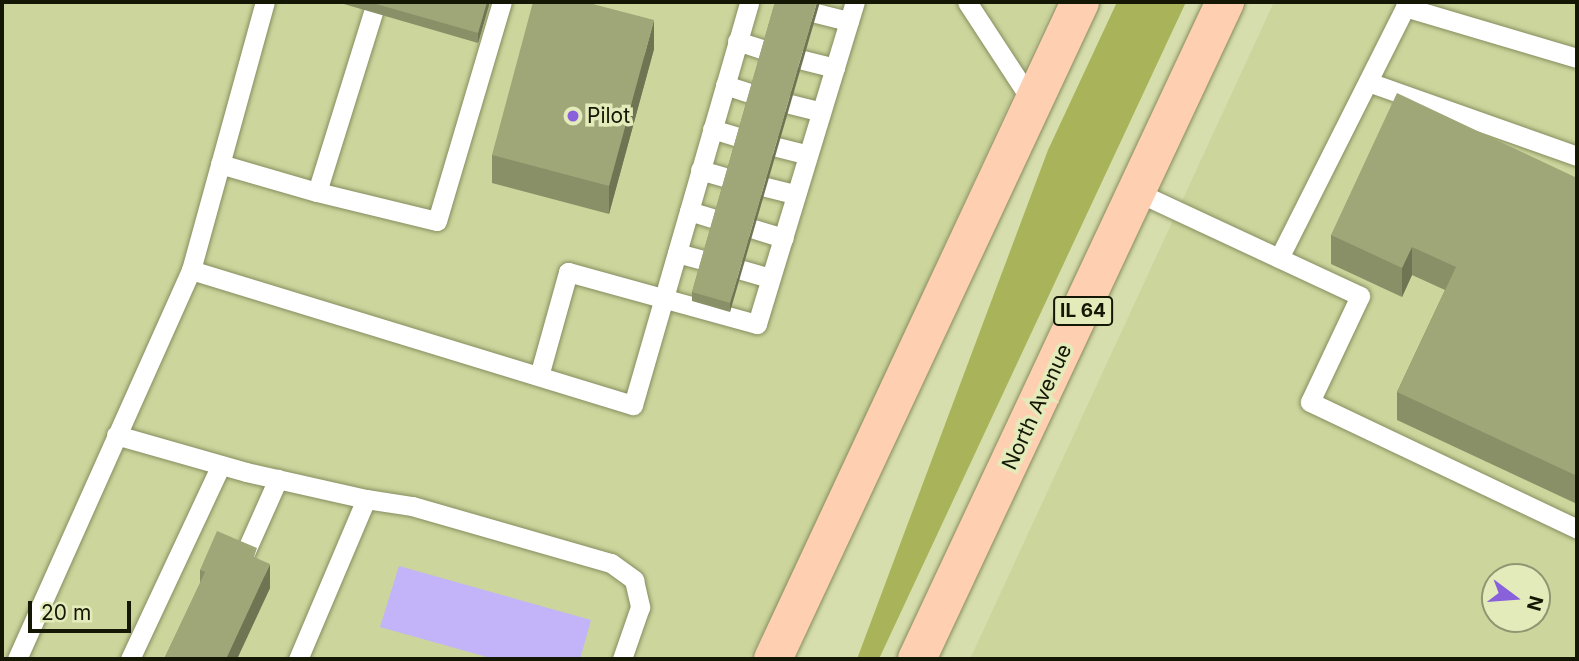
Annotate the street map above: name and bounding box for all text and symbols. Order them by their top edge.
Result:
place label: Pilot [587,103,630,129]
marker: Pilot [565,108,581,124]
road number: IL 64 [1052,296,1114,326]
street label: North Avenue [997,340,1077,474]
north arrow [1481,563,1551,633]
scale bar [32,588,135,632]
text: N [1522,593,1548,613]
text: 20 m [41,600,91,625]

